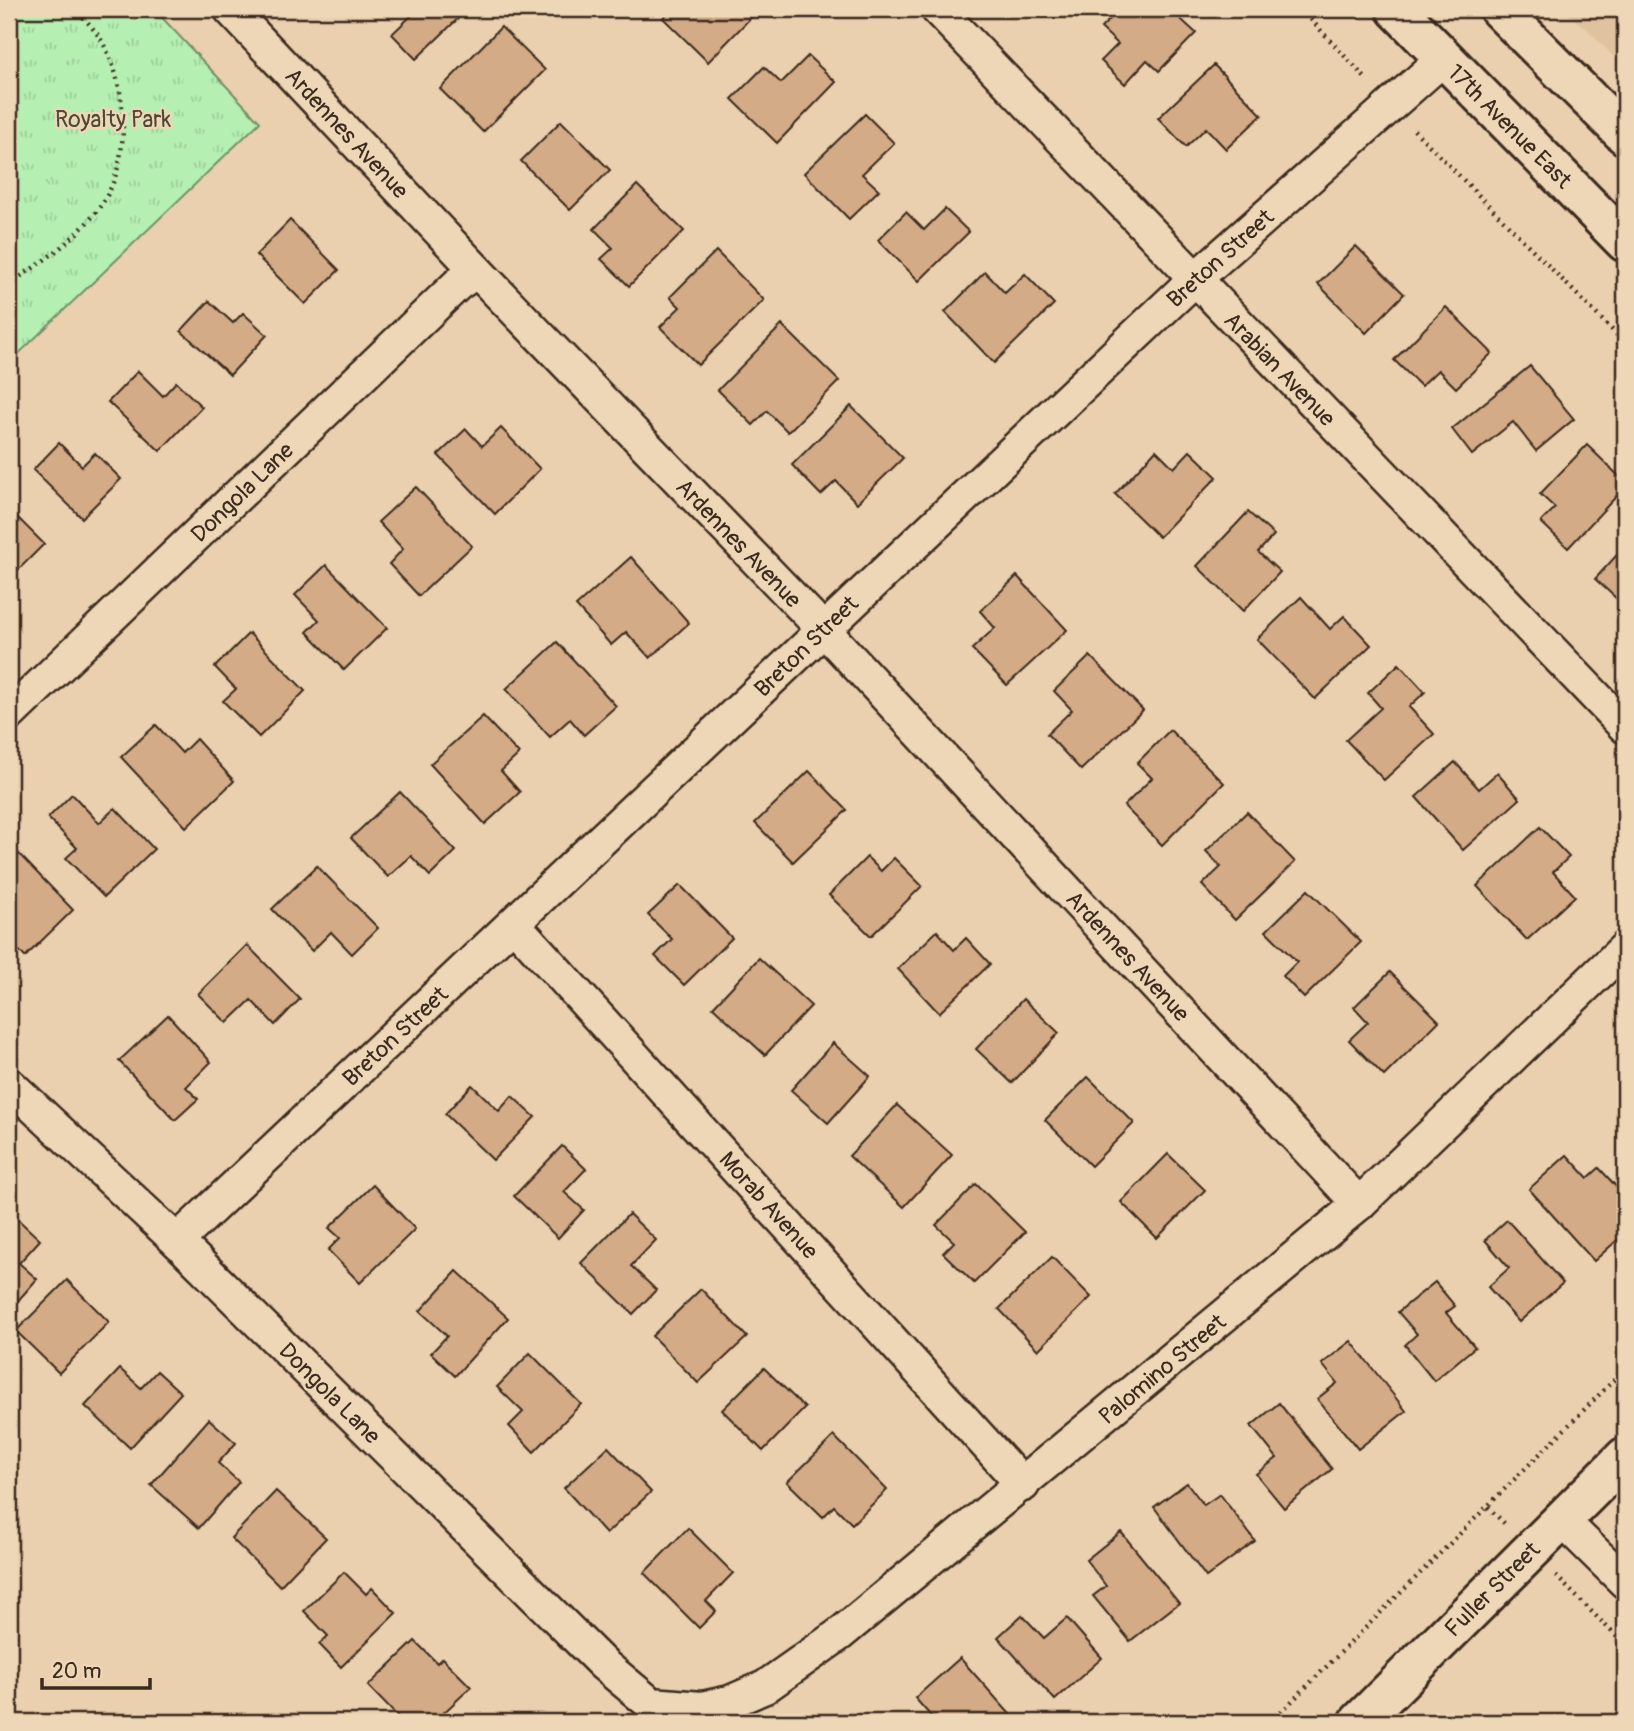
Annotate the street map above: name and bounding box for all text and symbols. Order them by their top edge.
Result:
street label: 17th Avenue East [1441,58,1578,195]
street label: Ardennes Avenue [279,62,415,205]
park label: Royalty Park [55,105,171,134]
street label: Breton Street [1161,202,1280,314]
street label: Arabian Avenue [1218,306,1342,433]
street label: Dongola Lane [185,436,300,549]
street label: Ardennes Avenue [670,473,808,614]
street label: Breton Street [748,589,865,703]
street label: Ardennes Avenue [1060,885,1196,1028]
street label: Breton Street [336,980,455,1093]
street label: Morab Avenue [713,1146,825,1266]
street label: Palomino Street [1093,1307,1232,1431]
street label: Dongola Lane [273,1336,387,1451]
street label: Fuller Street [1439,1535,1547,1643]
scale bar [42,1647,150,1691]
text: 20 m [52,1658,101,1685]

